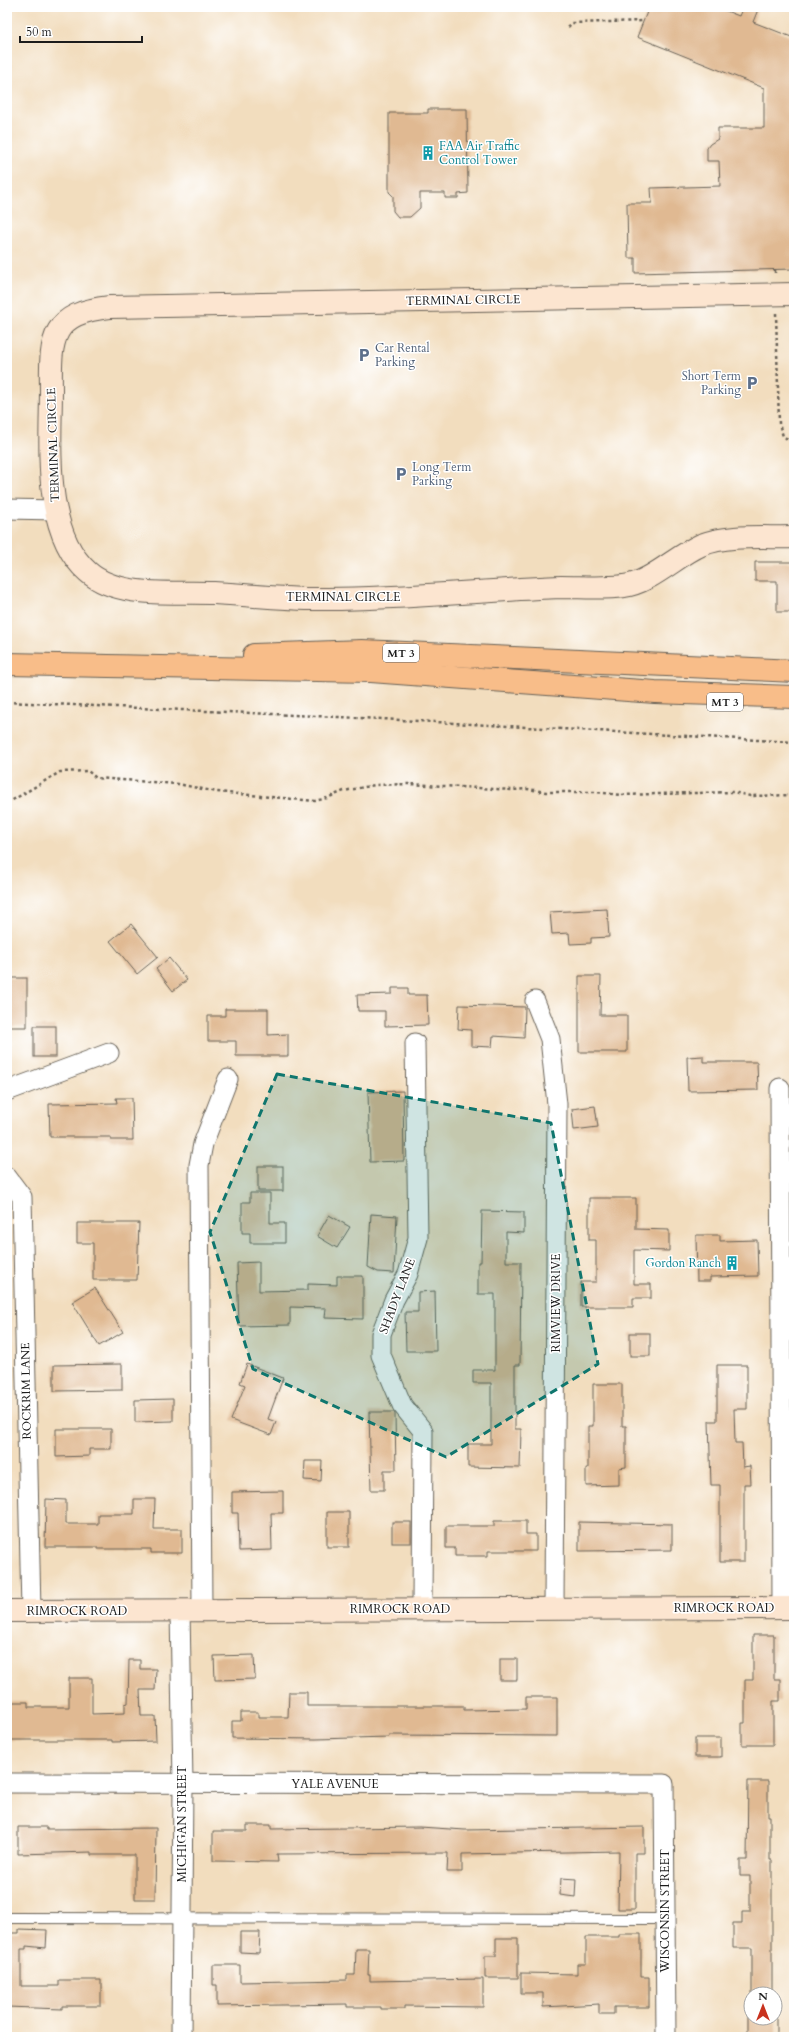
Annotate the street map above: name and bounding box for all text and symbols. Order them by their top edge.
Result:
scale bar [20,18,142,44]
text: 50 m [26,24,53,40]
place label: FAA Air Traffic Control Tower [439,138,520,168]
building icon: FAA Air Traffic Control Tower [420,145,436,161]
street label: TERMINAL CIRCLE [406,291,520,309]
place label: Car Rental Parking [375,340,430,370]
parking icon: Car Rental Parking [356,347,372,363]
place label: Short Term Parking [682,368,742,398]
parking icon: Short Term Parking [744,375,760,391]
street label: TERMINAL CIRCLE [43,387,63,503]
place label: Long Term Parking [412,459,472,489]
parking icon: Long Term Parking [393,466,409,482]
street label: TERMINAL CIRCLE [286,589,400,605]
road number: MT 3 [383,644,419,662]
road number: MT 3 [707,693,743,711]
street label: RIMVIEW DRIVE [548,1254,564,1352]
place label: Gordon Ranch [645,1255,721,1271]
building icon: Gordon Ranch [724,1255,740,1271]
street label: SHADY LANE [375,1256,419,1336]
street label: ROCKRIM LANE [17,1342,35,1440]
street label: RIMROCK ROAD [674,1600,775,1616]
street label: RIMROCK ROAD [350,1601,451,1617]
street label: RIMROCK ROAD [27,1603,128,1619]
street label: MICHIGAN STREET [174,1765,190,1882]
street label: YALE AVENUE [291,1776,379,1792]
street label: WISCONSIN STREET [657,1849,673,1974]
north arrow [743,1986,783,2026]
text: N [758,1989,768,2004]

